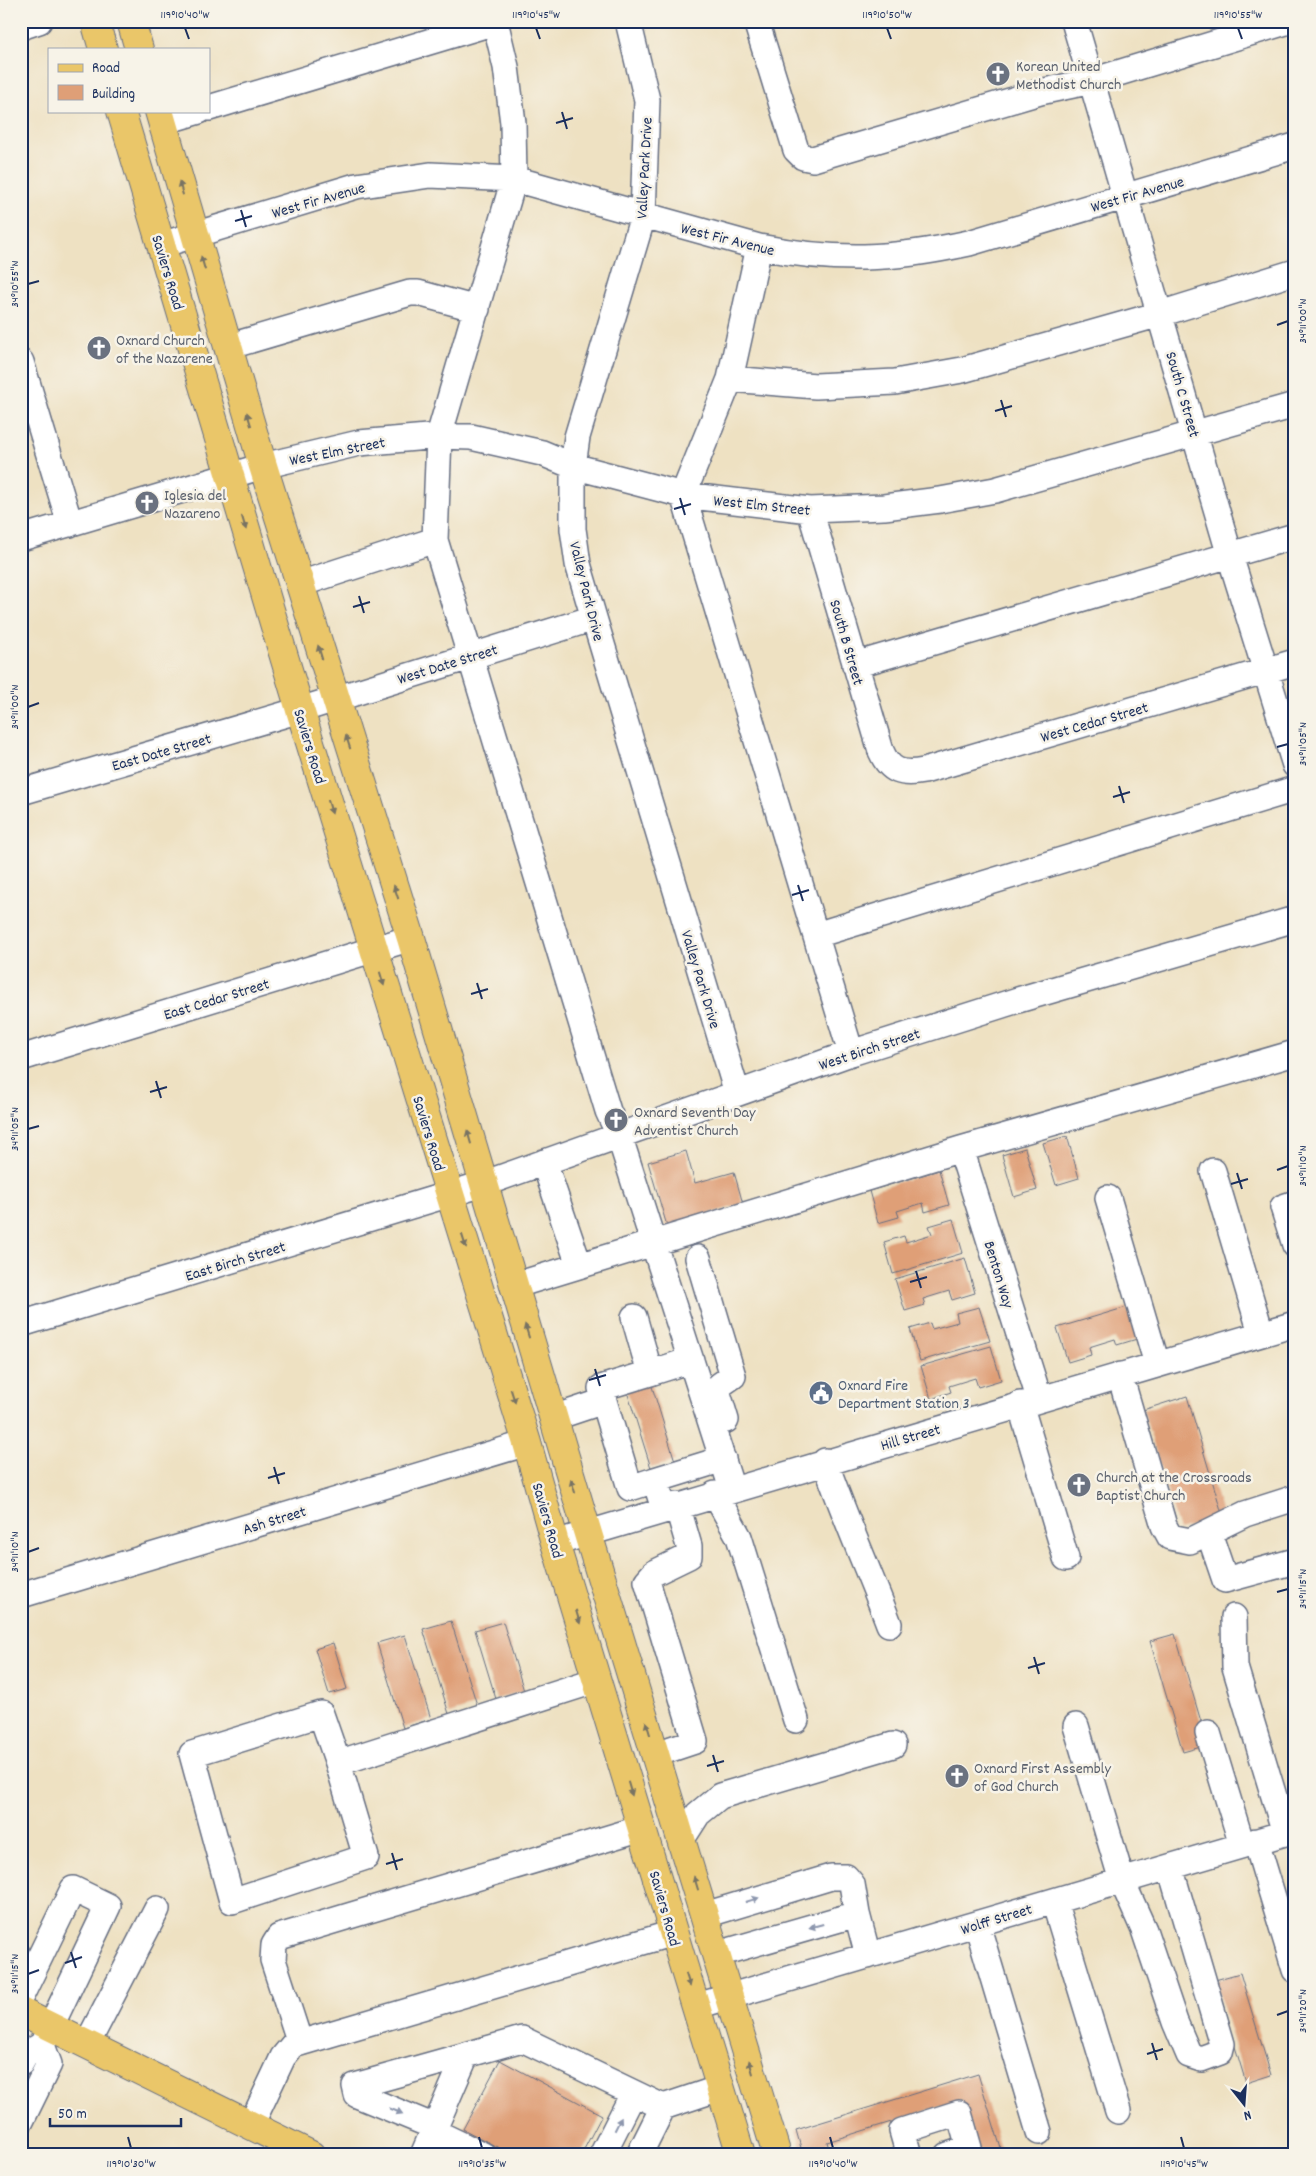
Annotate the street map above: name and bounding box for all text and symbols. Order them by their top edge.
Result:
text: 119°10'40"W [161,7,210,24]
text: 119°10'45"W [512,7,560,24]
text: 119°10'50"W [862,7,912,24]
text: 119°10'55"W [1214,7,1262,24]
legend [48,48,210,112]
place label: Korean United Methodist Church [1016,56,1121,97]
text: Road [92,58,120,80]
church icon: Korean United Methodist Church [985,61,1011,87]
text: Building [92,84,135,106]
street label: Valley Park Drive [631,117,660,220]
street label: West Fir Avenue [1088,171,1187,220]
street label: West Fir Avenue [269,177,368,226]
one-way arrow [177,181,185,196]
street label: West Fir Avenue [678,218,777,263]
street label: Saviers Road [144,232,189,313]
one-way arrow [198,256,206,271]
text: 34°10'55"N [7,260,24,308]
text: 34°11'00"N [1295,298,1312,344]
place label: Oxnard Church of the Nazarene [116,330,213,371]
church icon: Oxnard Church of the Nazarene [86,335,112,361]
street label: South C Street [1158,349,1205,440]
one-way arrow [245,411,253,426]
street label: West Elm Street [288,432,387,473]
place label: Iglesia del Nazareno [164,485,226,526]
church icon: Iglesia del Nazareno [134,490,160,516]
street label: West Elm Street [712,490,811,523]
one-way arrow [240,516,248,531]
street label: Valley Park Drive [562,539,609,644]
street label: South B Street [822,597,869,688]
street label: West Date Street [395,639,501,692]
one-way arrow [316,644,324,659]
text: 34°11'00"N [7,684,24,730]
street label: West Cedar Street [1038,697,1151,750]
street label: Saviers Road [286,706,331,787]
text: 34°11'05"N [1295,722,1312,766]
street label: East Date Street [109,728,214,779]
one-way arrow [344,735,352,750]
one-way arrow [326,799,334,814]
one-way arrow [392,884,400,899]
street label: Valley Park Drive [674,928,725,1032]
one-way arrow [379,971,387,986]
street label: East Cedar Street [161,973,273,1027]
street label: West Birch Street [816,1023,923,1078]
street label: Saviers Road [405,1093,450,1174]
place label: Oxnard Seventh Day Adventist Church [634,1102,756,1143]
text: 34°11'05"N [7,1107,24,1151]
church icon: Oxnard Seventh Day Adventist Church [603,1107,629,1133]
one-way arrow [464,1130,472,1145]
text: 34°11'10"N [1295,1145,1312,1187]
one-way arrow [460,1234,468,1249]
street label: East Birch Street [183,1236,289,1289]
street label: Benton Way [976,1238,1019,1312]
one-way arrow [522,1323,530,1338]
place label: Oxnard Fire Department Station 3 [838,1375,970,1416]
public building icon: Oxnard Fire Department Station 3 [808,1380,834,1406]
one-way arrow [509,1389,517,1404]
street label: Hill Street [878,1419,943,1458]
place label: Church at the Crossroads Baptist Church [1096,1467,1252,1508]
church icon: Church at the Crossroads Baptist Church [1066,1472,1092,1498]
one-way arrow [569,1479,577,1494]
street label: Saviers Road [525,1480,568,1561]
street label: Ash Street [240,1501,309,1542]
text: 34°11'10"N [7,1531,24,1573]
text: 34°11'15"N [1295,1569,1312,1609]
one-way arrow [574,1610,582,1625]
one-way arrow [643,1720,651,1735]
place label: Oxnard First Assembly of God Church [974,1758,1111,1799]
church icon: Oxnard First Assembly of God Church [944,1763,970,1789]
one-way arrow [627,1782,635,1797]
street label: Saviers Road [642,1868,685,1949]
one-way arrow [691,1875,699,1890]
one-way arrow [745,1896,760,1904]
street label: Wolff Street [958,1899,1035,1942]
one-way arrow [809,1923,824,1931]
text: 34°11'15"N [7,1954,24,1994]
one-way arrow [685,1973,692,1988]
text: 34°11'20"N [1295,1989,1312,2033]
one-way arrow [747,2060,755,2075]
north arrow [1218,2078,1268,2128]
scale bar [50,2096,181,2128]
text: 50 m [58,2104,87,2126]
text: N [1241,2104,1253,2125]
one-way arrow [389,2107,404,2115]
one-way arrow [614,2117,622,2132]
text: 119°10'30"W [106,2156,156,2173]
text: 119°10'35"W [458,2156,506,2173]
text: 119°10'40"W [809,2156,858,2173]
text: 119°10'45"W [1160,2156,1208,2173]

